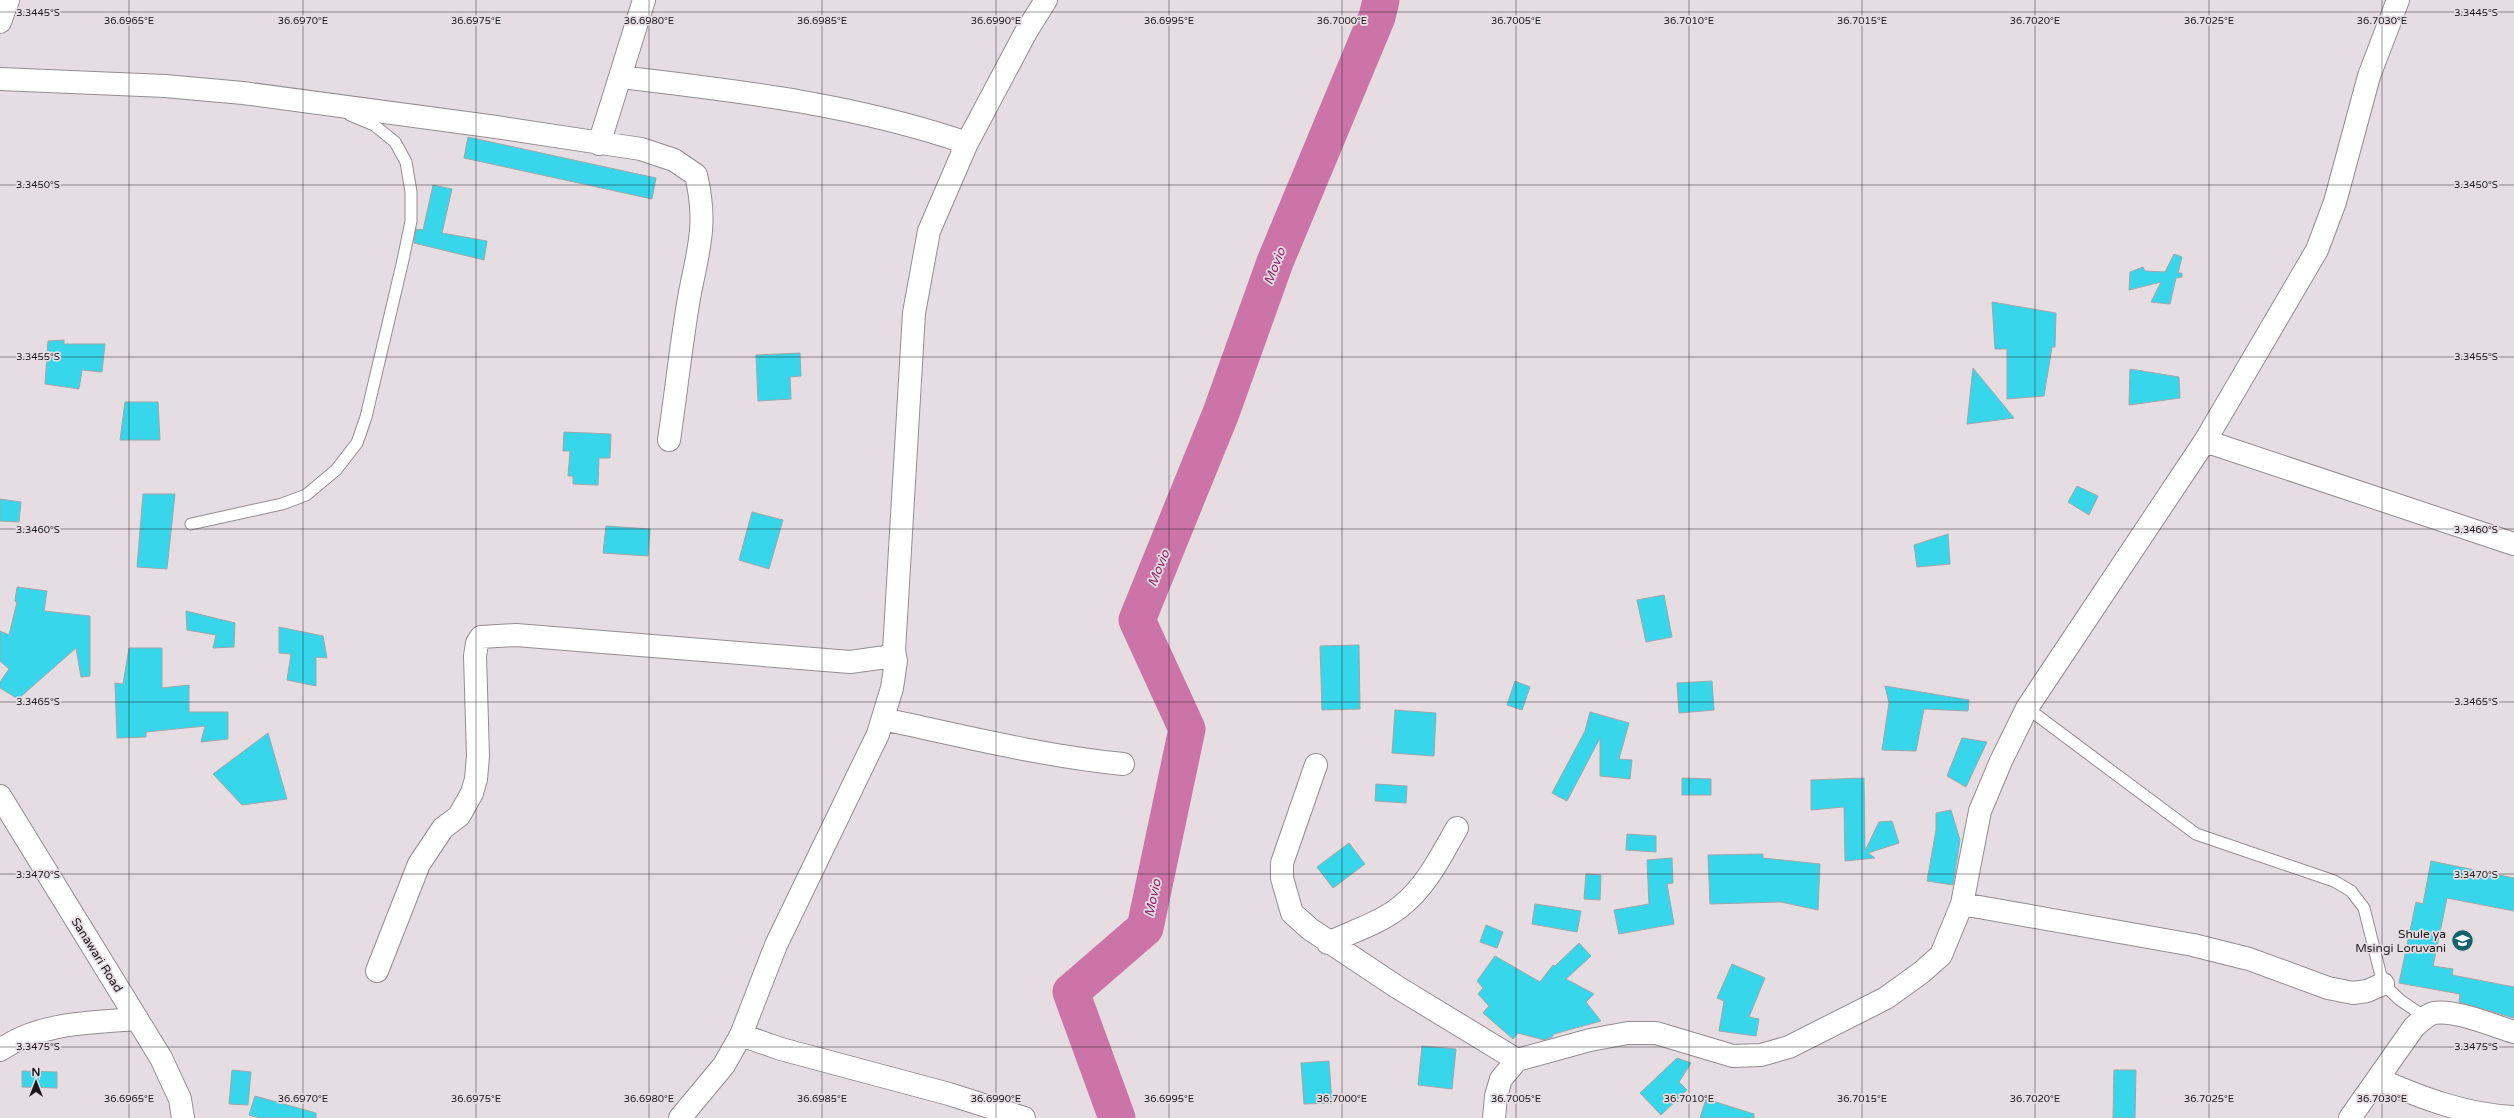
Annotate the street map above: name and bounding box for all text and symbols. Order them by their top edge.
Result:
text: 3.3445°S [16,7,60,19]
text: 3.3445°S [2454,7,2498,19]
text: 36.6965°E [104,15,154,27]
text: 36.6970°E [278,15,328,27]
text: 36.6975°E [451,15,501,27]
text: 36.6980°E [624,15,674,27]
text: 36.6985°E [797,15,847,27]
text: 36.6990°E [971,15,1021,27]
text: 36.6995°E [1144,15,1194,27]
text: 36.7000°E [1317,15,1367,27]
text: 36.7005°E [1491,15,1541,27]
text: 36.7010°E [1664,15,1714,27]
text: 36.7015°E [1837,15,1887,27]
text: 36.7020°E [2010,15,2060,27]
text: 36.7025°E [2184,15,2234,27]
text: 36.7030°E [2357,15,2407,27]
text: 3.3450°S [16,179,60,191]
text: 3.3450°S [2454,179,2498,191]
water label: Movio [1261,245,1290,287]
text: 3.3455°S [16,351,60,363]
text: 3.3455°S [2454,351,2498,363]
text: 3.3460°S [16,524,60,536]
text: 3.3460°S [2454,524,2498,536]
water label: Movio [1144,547,1174,589]
text: 3.3465°S [16,696,60,708]
text: 3.3465°S [2454,696,2498,708]
text: 3.3470°S [16,869,60,881]
text: 3.3470°S [2454,869,2498,881]
water label: Movio [1141,877,1165,919]
street label: Sanawari Road [69,915,125,995]
place label: Shule ya Msingi Loruvani [2355,927,2446,955]
school or university icon: Shule ya Msingi Loruvani [2449,928,2475,954]
text: 3.3475°S [16,1041,60,1053]
text: 3.3475°S [2454,1041,2498,1053]
north arrow [16,1062,56,1102]
text: N [32,1066,40,1079]
text: 36.6965°E [104,1093,154,1105]
text: 36.6970°E [278,1093,328,1105]
text: 36.6975°E [451,1093,501,1105]
text: 36.6980°E [624,1093,674,1105]
text: 36.6985°E [797,1093,847,1105]
text: 36.6990°E [971,1093,1021,1105]
text: 36.6995°E [1144,1093,1194,1105]
text: 36.7000°E [1317,1093,1367,1105]
text: 36.7005°E [1491,1093,1541,1105]
text: 36.7010°E [1664,1093,1714,1105]
text: 36.7015°E [1837,1093,1887,1105]
text: 36.7020°E [2010,1093,2060,1105]
text: 36.7025°E [2184,1093,2234,1105]
text: 36.7030°E [2357,1093,2407,1105]

